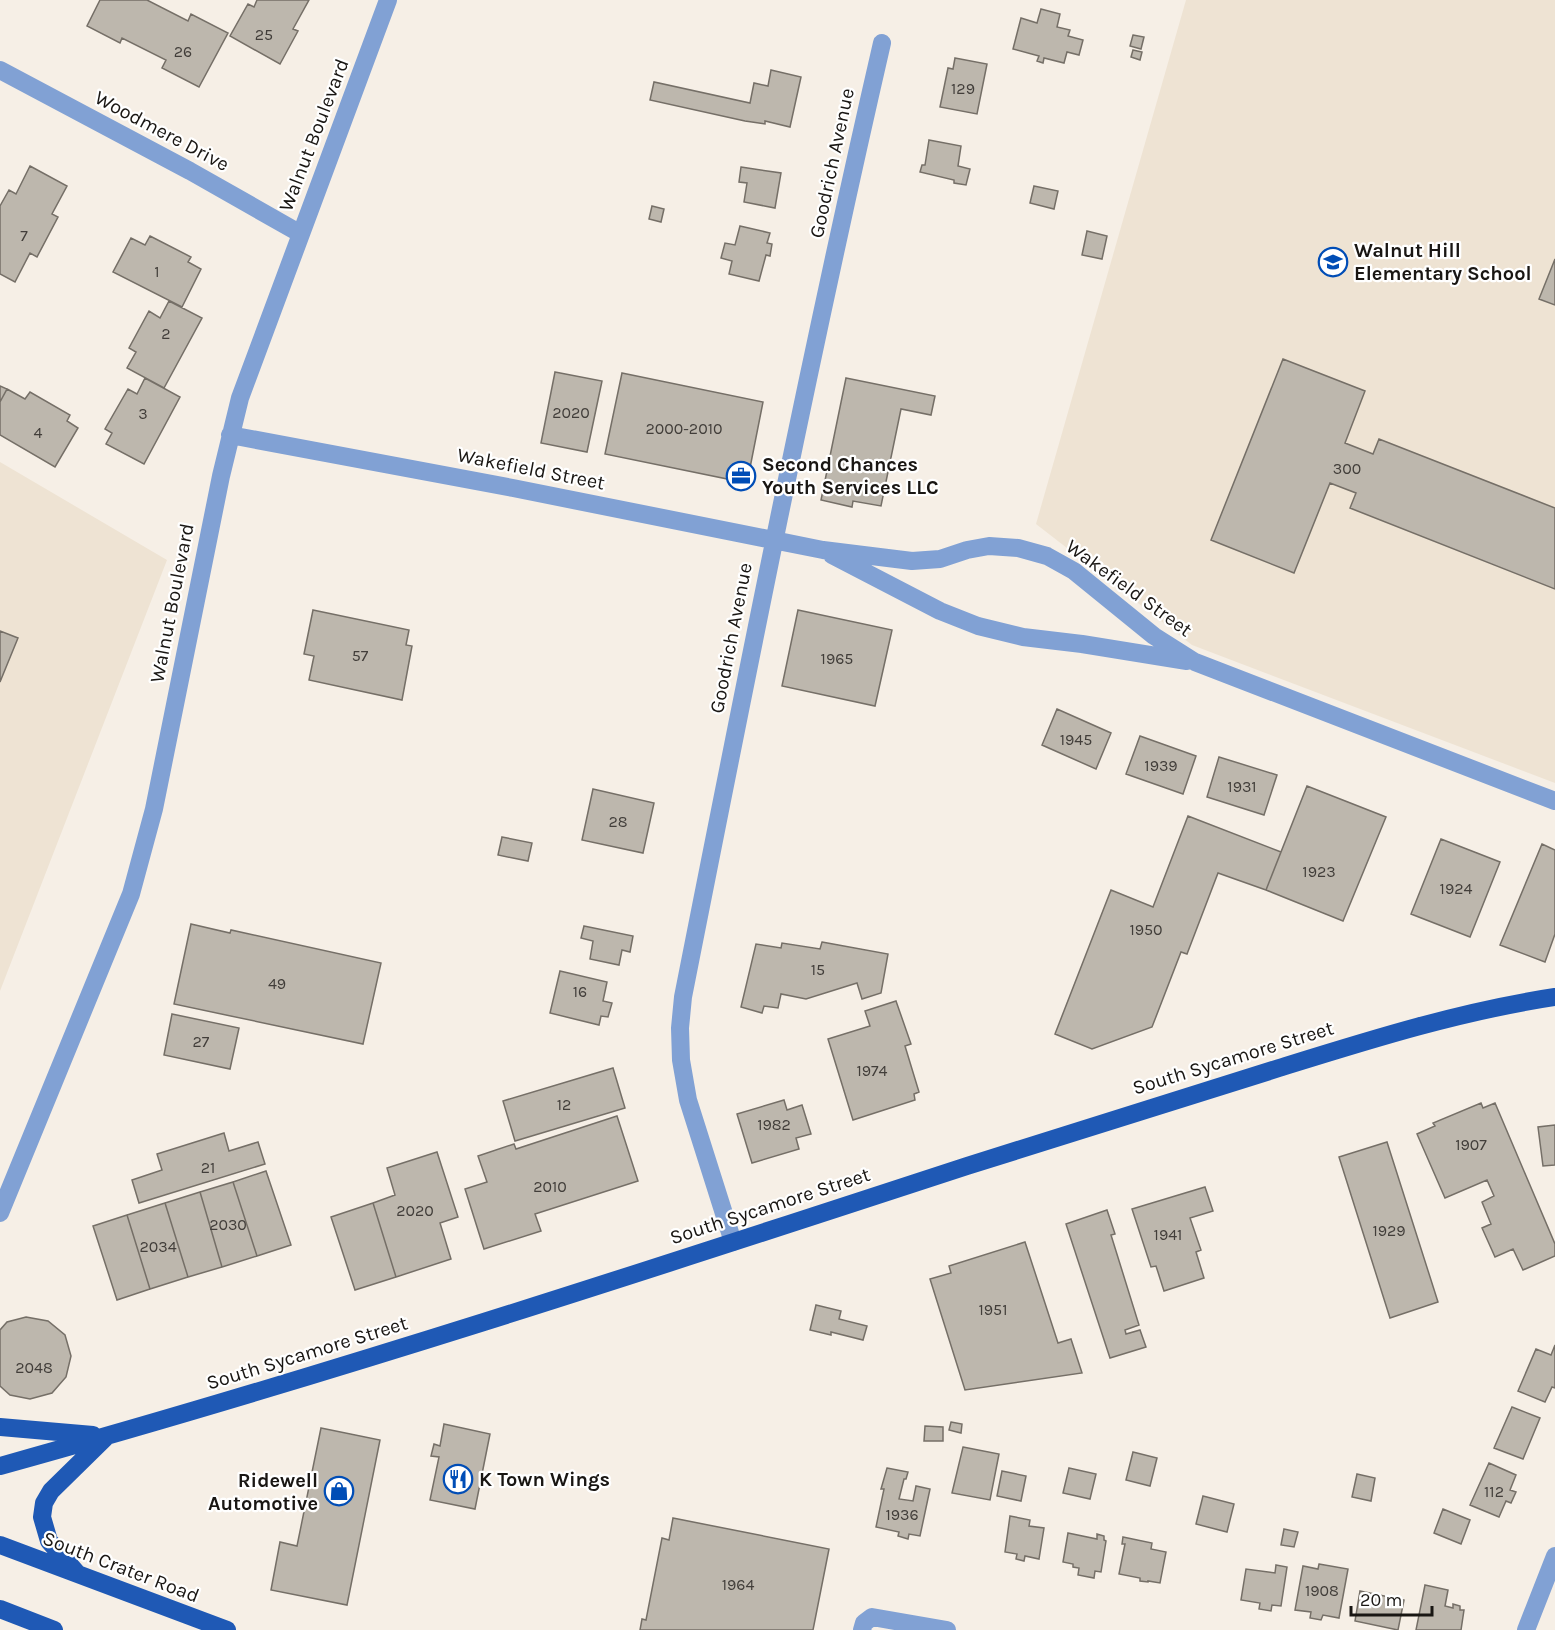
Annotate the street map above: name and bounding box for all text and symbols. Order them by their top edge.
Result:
house number: 25 [255,25,273,44]
house number: 26 [174,42,192,61]
street label: Walnut Boulevard [274,55,354,215]
house number: 129 [951,79,975,98]
street label: Woodmere Drive [91,86,233,176]
street label: Goodrich Avenue [805,86,859,240]
house number: 7 [20,226,28,245]
place label: Walnut Hill Elementary School [1354,239,1532,285]
school or university icon: Walnut Hill Elementary School [1317,246,1349,278]
house number: 1 [154,262,160,281]
house number: 2 [161,324,171,343]
house number: 2020 [552,403,590,422]
house number: 3 [138,404,148,423]
house number: 2000-2010 [646,419,722,438]
house number: 4 [34,423,43,442]
street label: Wakefield Street [455,443,607,495]
place label: Second Chances Youth Services LLC [762,453,939,499]
house number: 300 [1333,459,1361,478]
office icon: Second Chances Youth Services LLC [725,460,757,492]
street label: Walnut Boulevard [145,521,199,685]
street label: Wakefield Street [1062,535,1197,642]
street label: Goodrich Avenue [705,561,757,715]
house number: 57 [352,646,369,665]
house number: 1965 [821,649,853,668]
house number: 1945 [1060,730,1092,749]
house number: 1939 [1144,756,1178,775]
house number: 1931 [1227,777,1257,796]
house number: 28 [608,812,628,831]
house number: 1923 [1302,862,1336,881]
house number: 1924 [1440,879,1472,898]
house number: 1950 [1129,920,1163,939]
house number: 15 [811,960,825,979]
house number: 49 [268,974,286,993]
house number: 16 [573,982,587,1001]
street label: South Sycamore Street [1130,1016,1337,1100]
house number: 27 [193,1032,210,1051]
house number: 1974 [856,1061,888,1080]
house number: 12 [557,1095,571,1114]
house number: 1982 [757,1115,791,1134]
house number: 1907 [1455,1135,1487,1154]
house number: 21 [201,1158,215,1177]
street label: South Sycamore Street [667,1163,873,1249]
house number: 2010 [533,1177,567,1196]
house number: 2020 [396,1201,434,1220]
house number: 2030 [209,1215,247,1234]
house number: 1929 [1372,1221,1406,1240]
house number: 1941 [1154,1225,1182,1244]
house number: 2034 [139,1237,177,1256]
house number: 1951 [979,1300,1007,1319]
street label: South Sycamore Street [204,1311,411,1395]
house number: 2048 [15,1358,53,1377]
restaurant icon: K Town Wings [442,1463,474,1495]
place label: K Town Wings [479,1468,610,1491]
place label: Ridewell Automotive [208,1469,318,1515]
shop icon: Ridewell Automotive [323,1475,355,1507]
house number: 112 [1484,1482,1504,1501]
house number: 1936 [885,1505,919,1524]
street label: South Crater Road [39,1527,203,1607]
house number: 1964 [722,1575,754,1594]
scale bar [1351,1579,1432,1617]
house number: 1908 [1305,1581,1339,1600]
text: 20 m [1360,1589,1402,1611]

